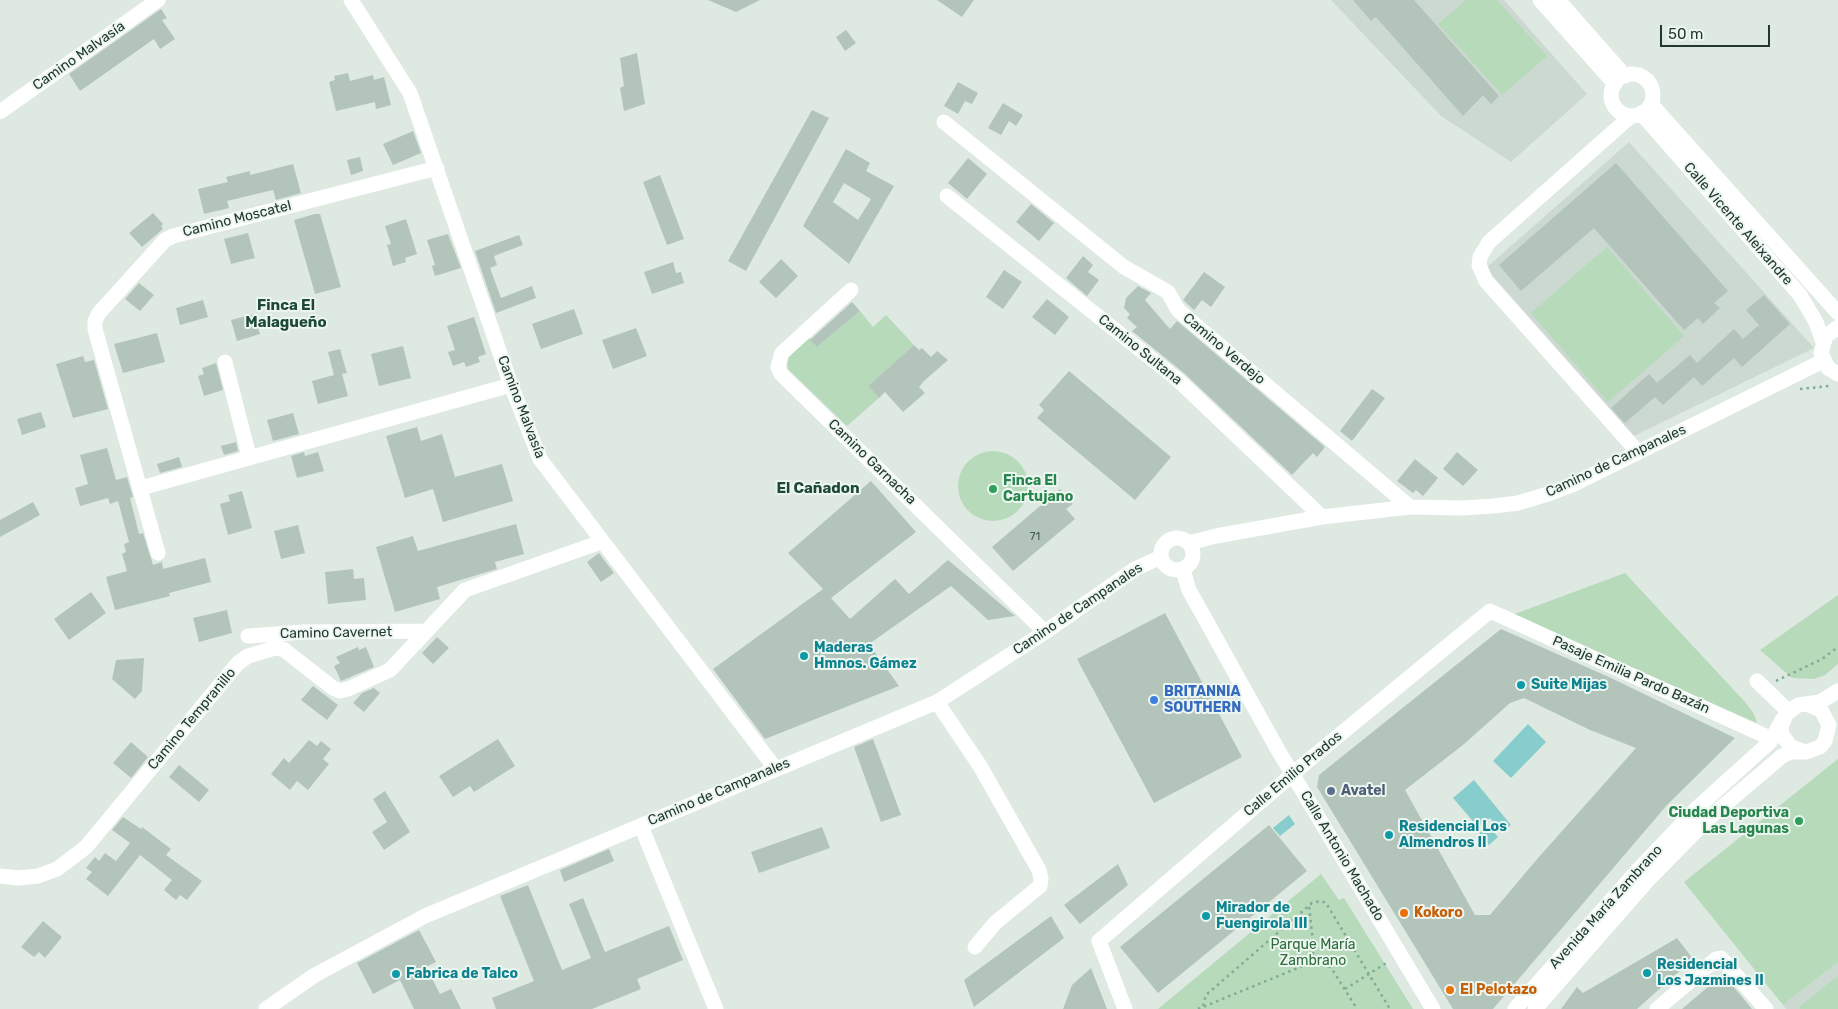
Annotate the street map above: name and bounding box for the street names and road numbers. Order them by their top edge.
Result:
street label: Camino Malvasía [30,18,128,94]
street label: Calle Vicente Aleixandre [1680,159,1796,289]
street label: Camino Moscatel [181,197,293,241]
street label: Camino Verdejo [1180,310,1268,388]
street label: Camino Sultana [1095,311,1185,389]
street label: Camino Malvasía [494,353,548,461]
street label: Camino Garnacha [825,416,919,508]
street label: Camino de Campanales [1543,421,1689,501]
street label: Camino de Campanales [1010,559,1146,659]
street label: Camino Cavernet [280,624,392,642]
street label: Pasaje Emilia Pardo Bazán [1550,633,1712,717]
street label: Camino Tempranillo [144,665,240,773]
street label: Calle Emilio Prados [1240,728,1346,820]
street label: Camino de Campanales [645,754,793,830]
street label: Calle Antonio Machado [1296,788,1388,924]
street label: Avenida María Zambrano [1546,842,1666,972]

